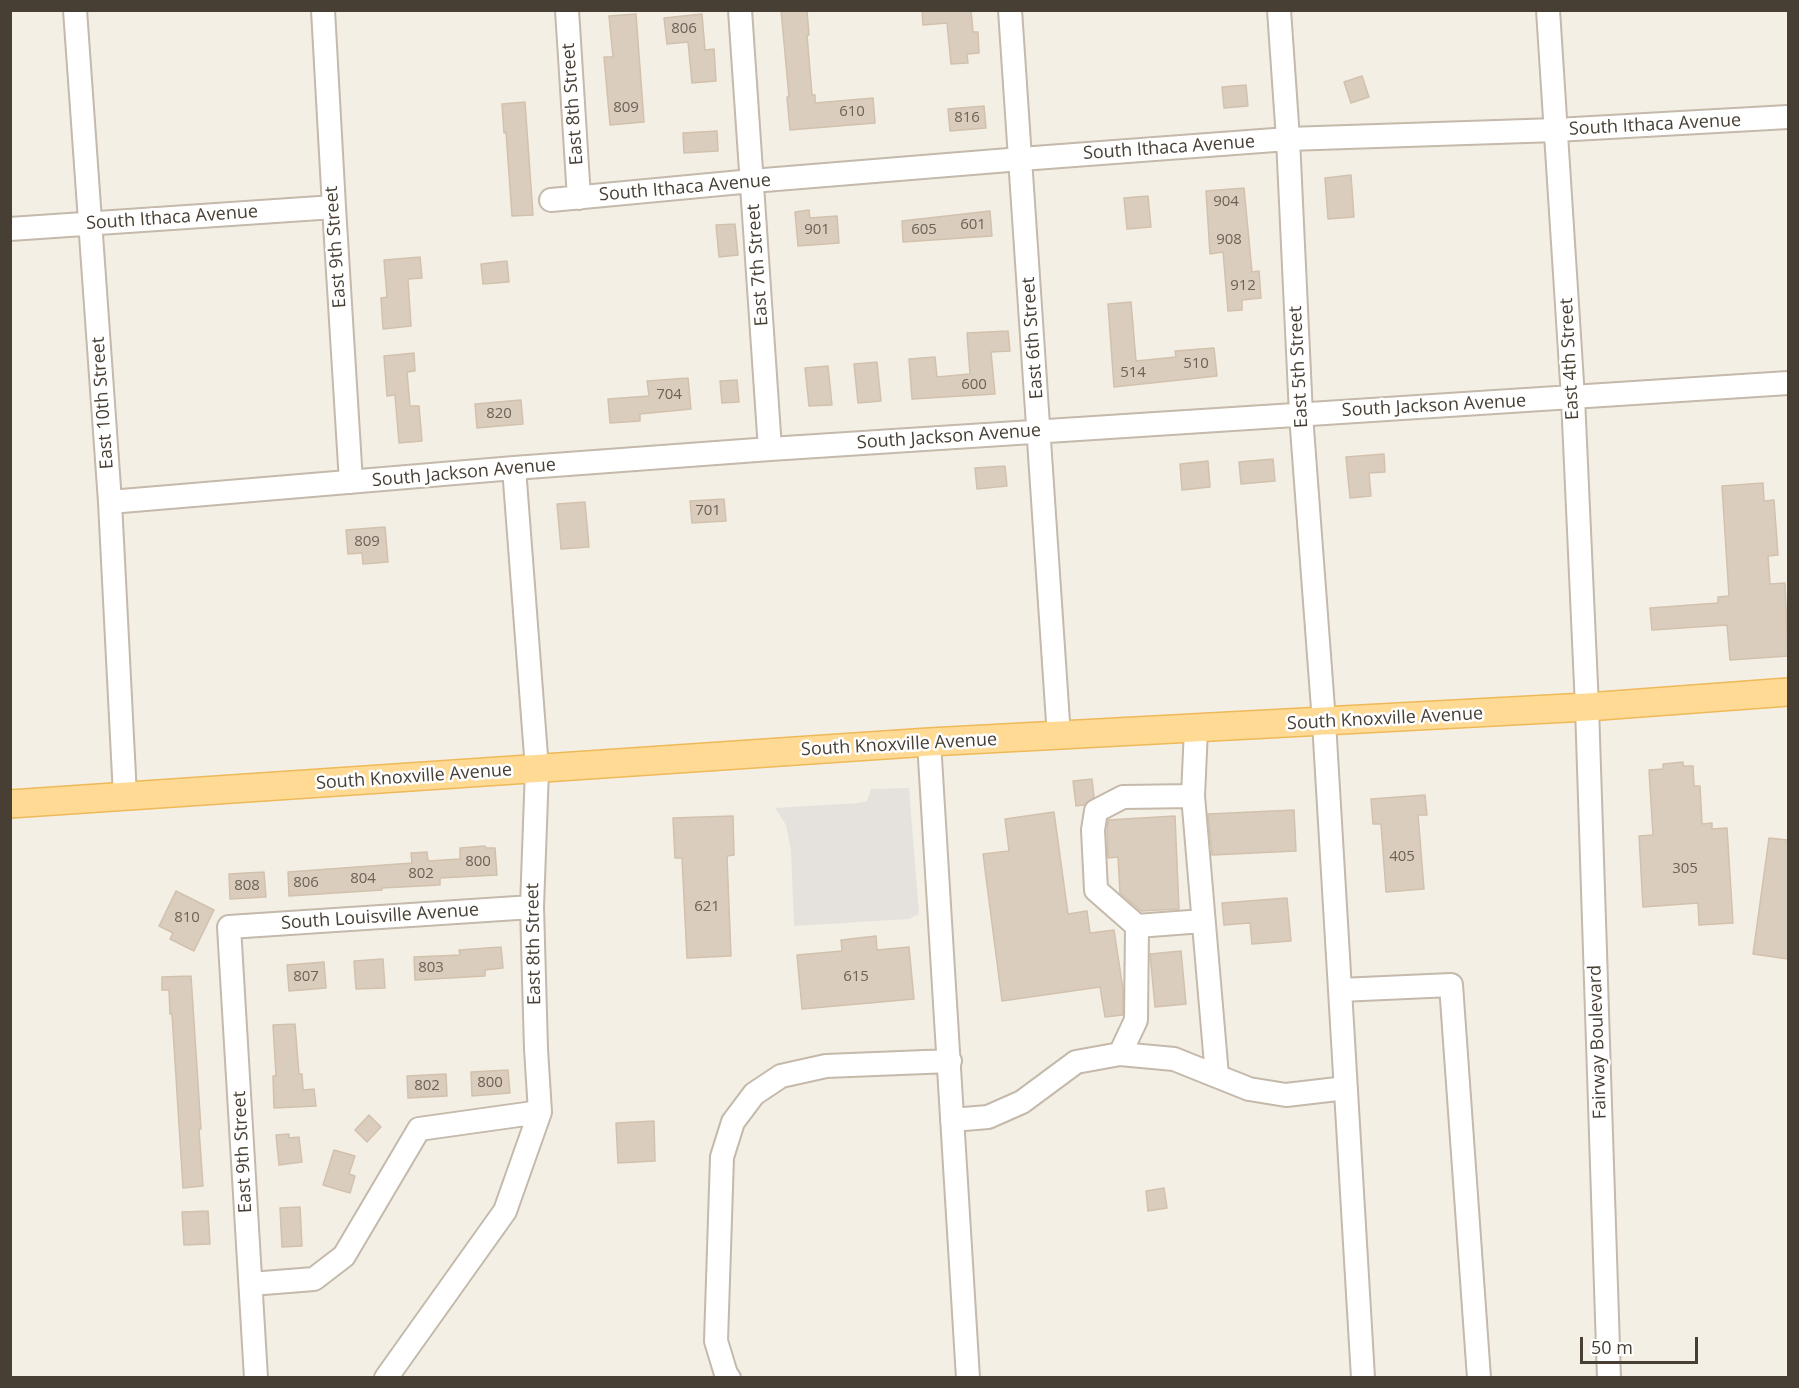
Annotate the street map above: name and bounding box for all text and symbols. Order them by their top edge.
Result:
house number: 806 [671,20,697,38]
street label: East 8th Street [558,42,588,166]
house number: 809 [613,99,639,117]
house number: 610 [839,103,865,121]
house number: 816 [954,109,980,127]
street label: South Ithaca Avenue [1568,110,1742,140]
street label: South Ithaca Avenue [1082,131,1256,165]
street label: South Ithaca Avenue [598,170,772,206]
street label: East 9th Street [321,185,351,309]
house number: 904 [1213,193,1239,211]
street label: South Ithaca Avenue [85,201,259,235]
street label: East 7th Street [743,203,773,327]
house number: 601 [960,216,986,234]
house number: 901 [804,221,830,239]
house number: 605 [911,221,937,239]
house number: 908 [1216,231,1242,249]
street label: East 6th Street [1018,276,1048,400]
house number: 912 [1230,277,1256,295]
street label: East 4th Street [1556,297,1584,421]
street label: East 5th Street [1285,305,1313,429]
street label: East 10th Street [88,336,118,470]
house number: 510 [1183,355,1209,373]
house number: 514 [1120,364,1146,382]
house number: 600 [961,376,987,394]
house number: 704 [656,386,682,404]
street label: South Jackson Avenue [1341,390,1527,422]
house number: 820 [486,405,512,423]
street label: South Jackson Avenue [856,420,1042,454]
street label: South Jackson Avenue [371,454,557,492]
house number: 701 [695,502,721,520]
house number: 809 [354,533,380,551]
street label: South Knoxville Avenue [1286,703,1484,735]
street label: South Knoxville Avenue [800,729,998,761]
street label: South Knoxville Avenue [315,759,513,795]
house number: 405 [1389,848,1415,866]
house number: 800 [465,853,491,871]
house number: 305 [1672,860,1698,878]
house number: 802 [408,865,434,883]
house number: 804 [350,870,376,888]
house number: 806 [293,874,319,892]
house number: 808 [234,877,260,895]
street label: East 8th Street [522,883,546,1005]
house number: 621 [694,898,720,916]
street label: South Louisville Avenue [280,899,480,935]
house number: 810 [174,909,200,927]
house number: 803 [418,959,444,977]
street label: Fairway Boulevard [1585,964,1611,1120]
house number: 807 [293,968,319,986]
house number: 615 [843,968,869,986]
house number: 800 [477,1074,503,1092]
house number: 802 [414,1077,440,1095]
street label: East 9th Street [229,1090,257,1214]
scale bar [1583,1325,1702,1363]
text: 50 m [1591,1335,1633,1359]

